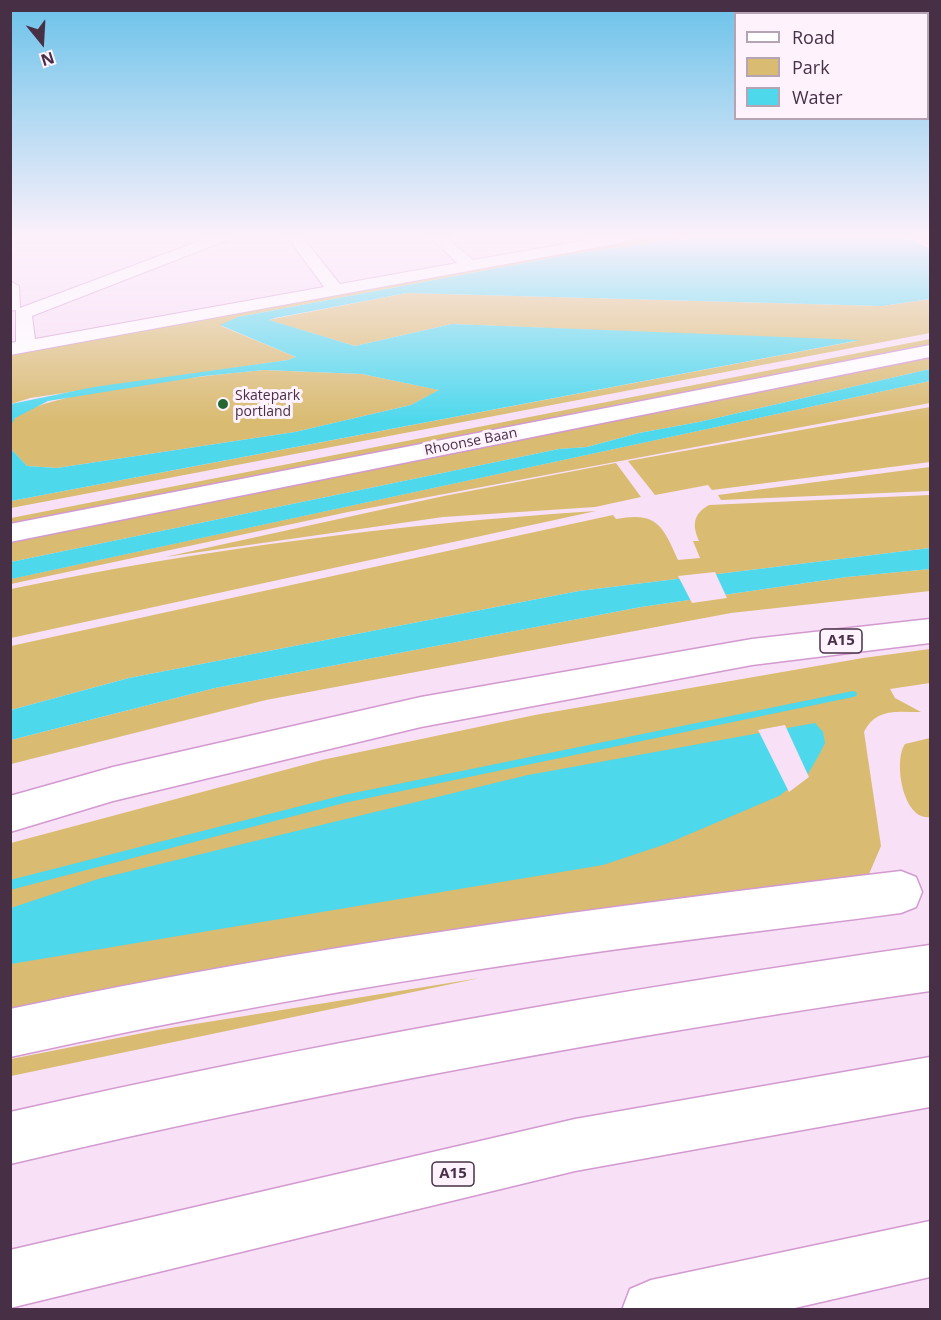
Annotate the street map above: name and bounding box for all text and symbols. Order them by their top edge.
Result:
north arrow [12,12,72,72]
legend [734,12,929,120]
text: Road [792,25,835,49]
text: N [38,47,57,72]
text: Park [792,55,830,79]
text: Water [792,85,843,109]
place label: Skatepark portland [235,388,300,420]
marker: Skatepark portland [216,397,230,411]
street label: Rhoonse Baan [423,425,519,459]
road number: A15 [820,629,862,653]
road number: A15 [432,1162,474,1186]

